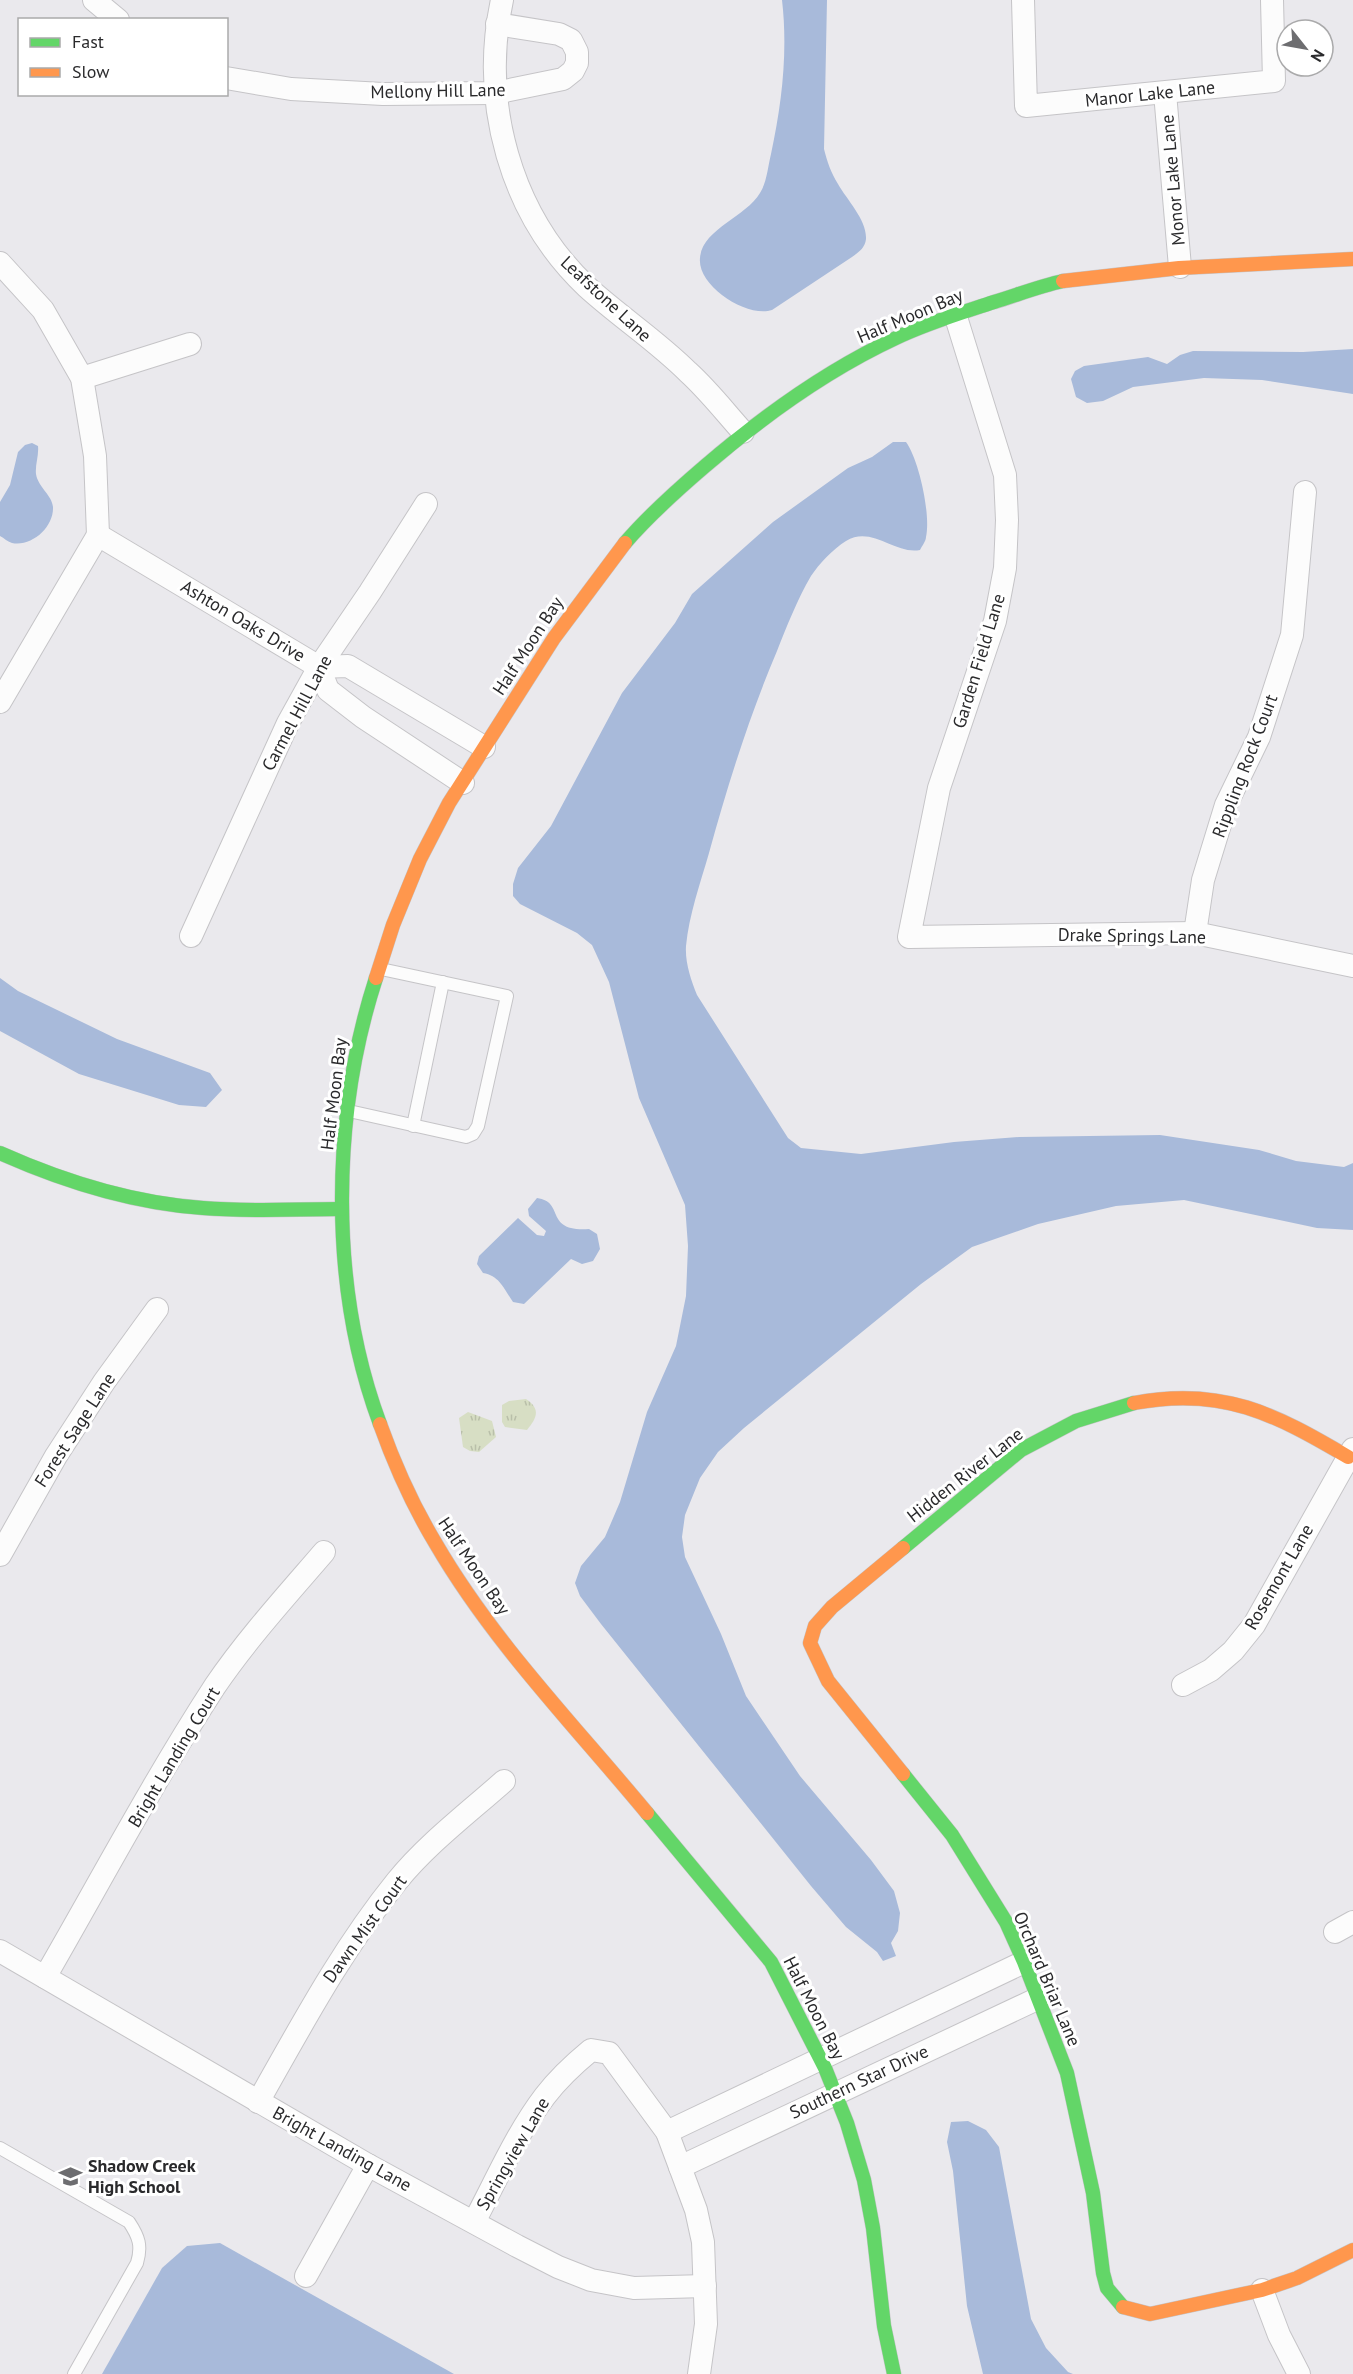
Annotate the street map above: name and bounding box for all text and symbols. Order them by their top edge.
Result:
legend [18,18,228,96]
north arrow [1275,18,1335,78]
text: Fast [72,30,104,53]
text: N [1307,46,1329,65]
text: Slow [72,60,110,83]
street label: Manor Lake Lane [1084,75,1216,112]
street label: Mellony Hill Lane [370,78,506,103]
street label: Monor Lake Lane [1155,114,1190,246]
street label: Leafstone Lane [556,251,657,347]
street label: Half Moon Bay [853,283,967,348]
street label: Ashton Oaks Drive [177,574,310,667]
street label: Garden Field Lane [947,591,1010,731]
street label: Half Moon Bay [487,592,568,699]
street label: Carmel Hill Lane [256,651,337,775]
street label: Rippling Rock Court [1207,691,1282,841]
street label: Drake Springs Lane [1058,923,1206,948]
street label: Half Moon Bay [315,1036,352,1151]
street label: Forest Sage Lane [29,1368,120,1491]
street label: Hidden River Lane [902,1422,1027,1527]
street label: Half Moon Bay [433,1513,516,1619]
street label: Rosemont Lane [1239,1520,1318,1634]
street label: Bright Landing Court [122,1682,225,1831]
street label: Dawn Mist Court [318,1870,411,1987]
street label: Orchard Briar Lane [1009,1908,1086,2050]
street label: Half Moon Bay [779,1952,851,2064]
street label: Southern Star Drive [786,2039,932,2124]
street label: Springview Lane [471,2093,554,2214]
street label: Bright Landing Lane [269,2101,416,2196]
place label: Shadow Creek High School [88,2154,196,2198]
school or university icon: Shadow Creek High School [57,2163,83,2189]

